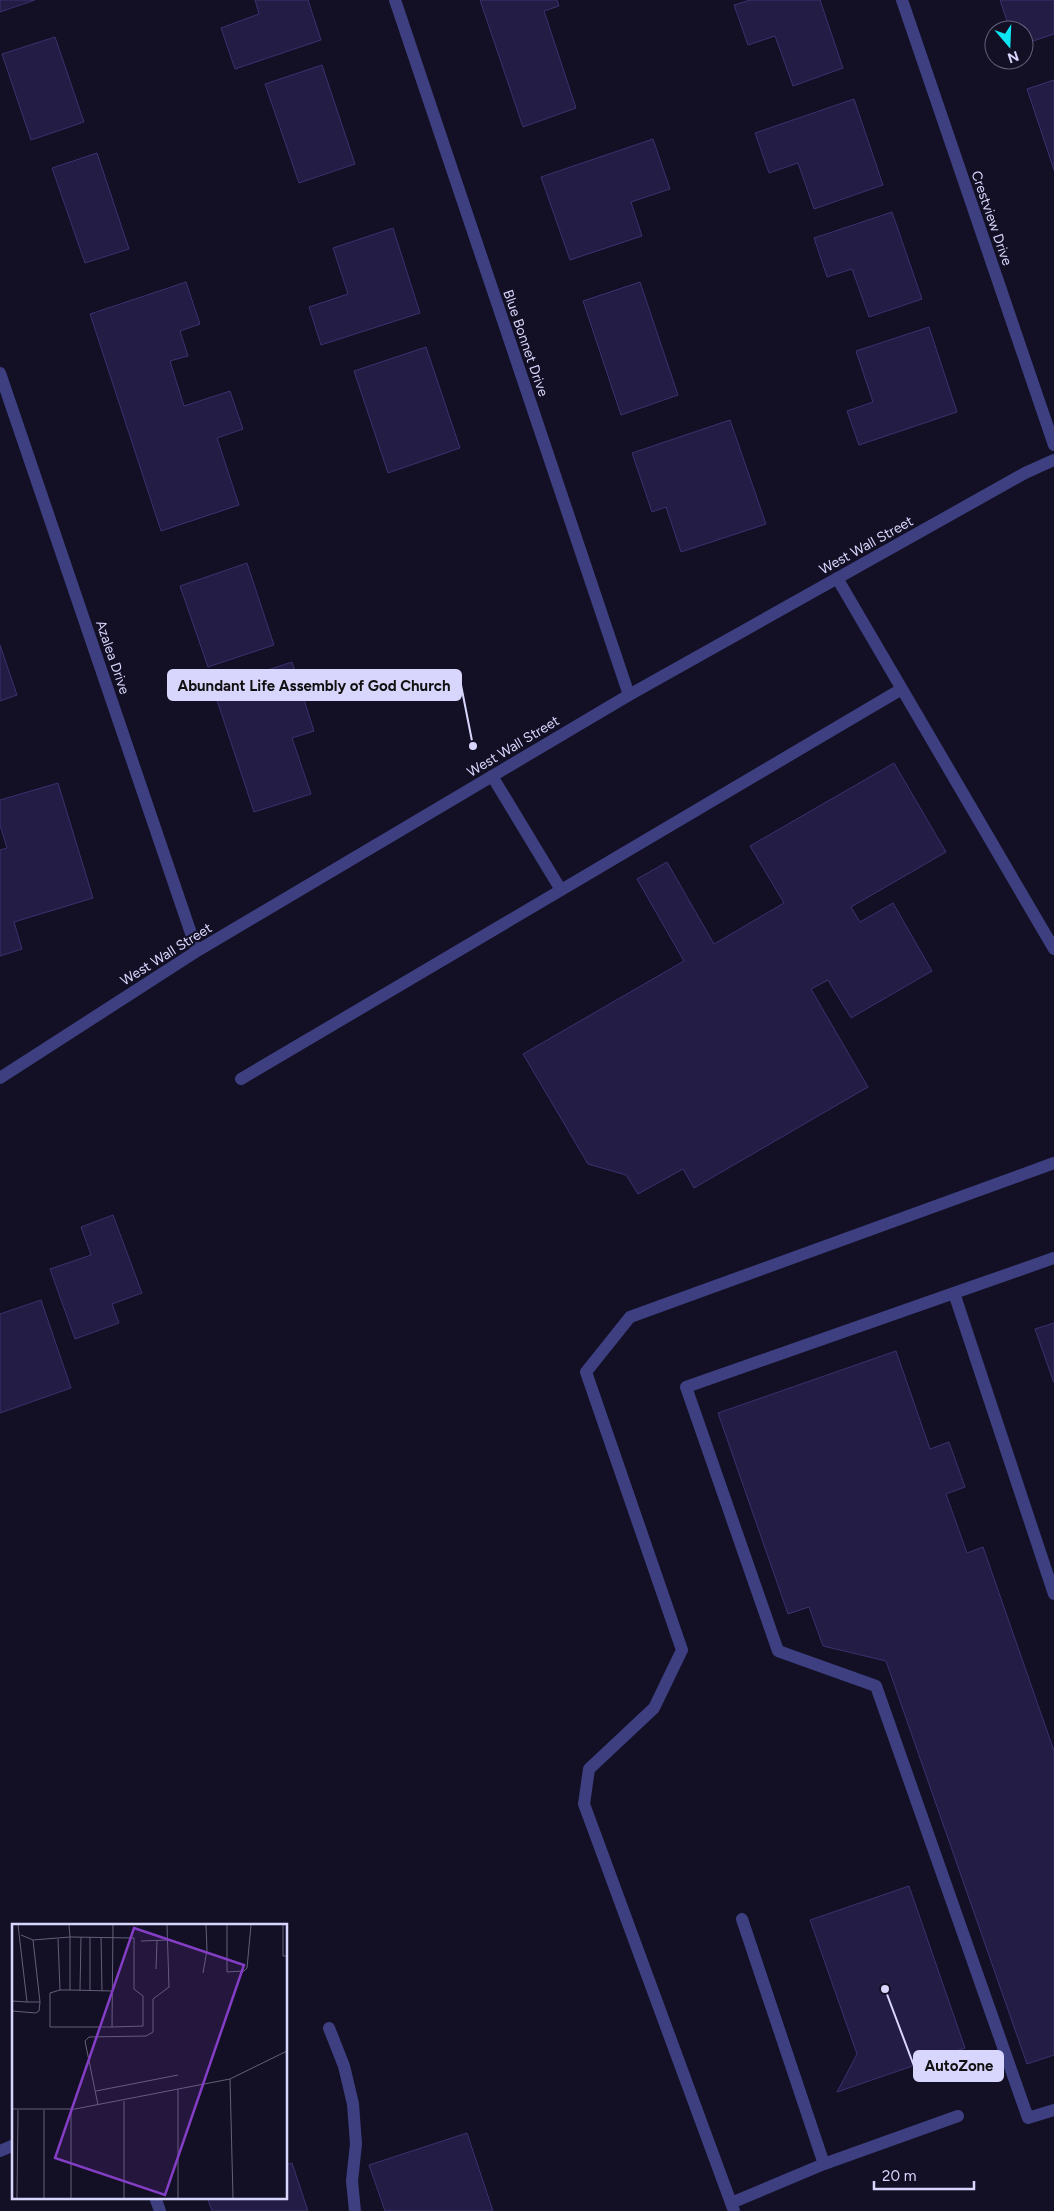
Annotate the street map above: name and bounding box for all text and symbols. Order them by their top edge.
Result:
north arrow [984,20,1034,70]
text: N [1005,47,1021,67]
street label: Crestview Drive [967,169,1016,268]
street label: Blue Bonnet Drive [499,288,552,399]
street label: West Wall Street [816,513,916,578]
street label: Azalea Drive [92,618,133,697]
callout: Abundant Life Assembly of God Church [168,670,461,700]
text: Abundant Life Assembly of God Church [177,677,451,695]
street label: West Wall Street [464,712,562,781]
street label: West Wall Street [117,919,215,989]
inset map [12,1924,288,2198]
callout: AutoZone [914,2051,1003,2081]
text: AutoZone [925,2057,994,2075]
scale bar [874,2158,974,2190]
text: 20 m [882,2167,916,2185]

